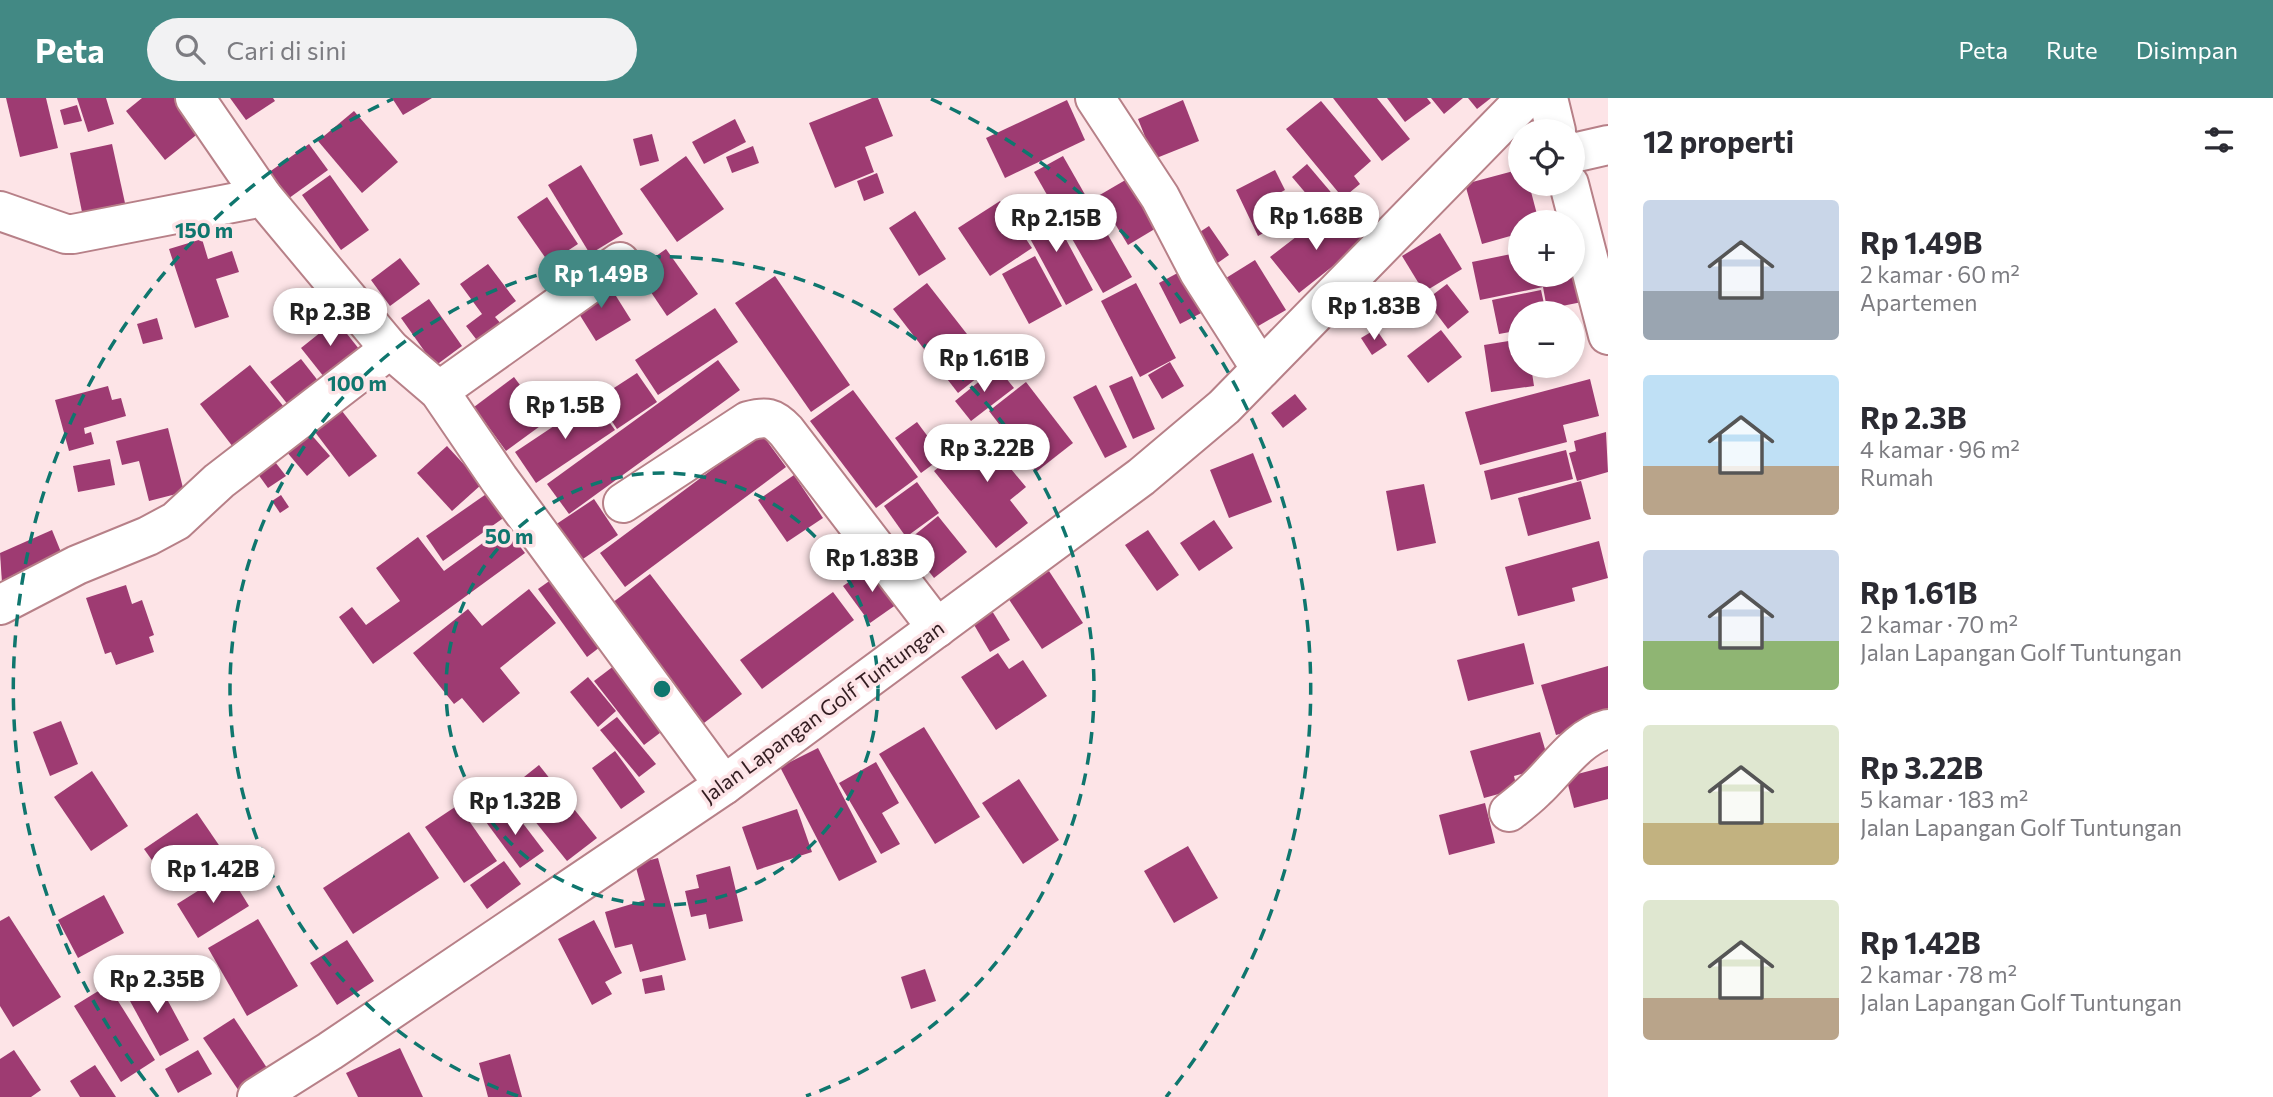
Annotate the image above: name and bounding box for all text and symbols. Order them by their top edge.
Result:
search box [147,18,637,81]
text: Peta [35,29,105,70]
icon: search [171,30,209,68]
text: Cari di sini [227,34,347,65]
text: Peta [1958,35,2008,64]
text: Rute [2046,35,2098,64]
text: Disimpan [2136,35,2238,64]
map controls [1508,119,1585,378]
button: locate [1508,119,1585,196]
icon: filters [2200,121,2238,159]
text: 12 properti [1643,122,1794,159]
pin: Rp 1.68B [1244,192,1388,252]
pin: Rp 2.15B [984,194,1128,254]
text: Rp 1.68B [1269,201,1363,229]
text: Rp 2.15B [1011,203,1101,231]
button: + [1508,210,1585,287]
text: 150 m [175,217,233,242]
text: Rp 1.49B [1860,223,1982,260]
icon: home [1699,228,1783,312]
pin: Rp 1.49B [529,250,673,310]
text: Rp 1.49B [554,259,648,287]
text: 2 kamar · 60 m² [1860,260,2020,288]
pin: Rp 1.83B [1302,282,1446,342]
pin: Rp 2.3B [265,288,395,348]
text: Apartemen [1860,288,1977,316]
text: Rp 1.83B [1328,291,1420,319]
text: Rp 2.3B [289,297,371,325]
button: − [1508,301,1585,378]
pin: Rp 1.61B [912,334,1056,394]
text: Rp 1.61B [939,343,1029,371]
text: 100 m [327,370,387,395]
pin: Rp 1.5B [500,382,630,441]
text: Rp 1.5B [525,390,605,418]
text: Rp 2.3B [1860,398,1967,435]
icon: home [1699,403,1783,487]
pin: Rp 3.22B [915,424,1059,484]
text: Rp 3.22B [940,433,1034,461]
text: 4 kamar · 96 m² [1860,435,2020,463]
text: Rumah [1860,463,1933,491]
text: 50 m [485,523,533,548]
pin: Rp 1.83B [800,534,944,594]
text: Rp 1.83B [826,543,918,571]
text: Rp 1.61B [1860,573,1977,610]
icon: home [1699,578,1783,662]
text: 2 kamar · 70 m² [1860,610,2018,638]
street label: Jalan Lapangan Golf Tuntungan [696,615,948,807]
text: Jalan Lapangan Golf Tuntungan [1860,638,2182,666]
centre of rings [650,677,674,701]
text: Rp 3.22B [1860,748,1983,785]
icon: home [1699,753,1783,837]
pin: Rp 1.32B [443,778,587,837]
text: 5 kamar · 183 m² [1860,785,2028,813]
text: Rp 1.32B [469,786,561,814]
text: Jalan Lapangan Golf Tuntungan [1860,813,2182,841]
pin: Rp 1.42B [141,846,285,905]
text: Rp 1.42B [167,854,259,882]
text: Rp 1.42B [1860,923,1981,960]
icon: home [1699,928,1783,1012]
pin: Rp 2.35B [85,956,229,1015]
text: 2 kamar · 78 m² [1860,960,2017,988]
text: Rp 2.35B [109,964,205,992]
text: Jalan Lapangan Golf Tuntungan [1860,988,2182,1016]

